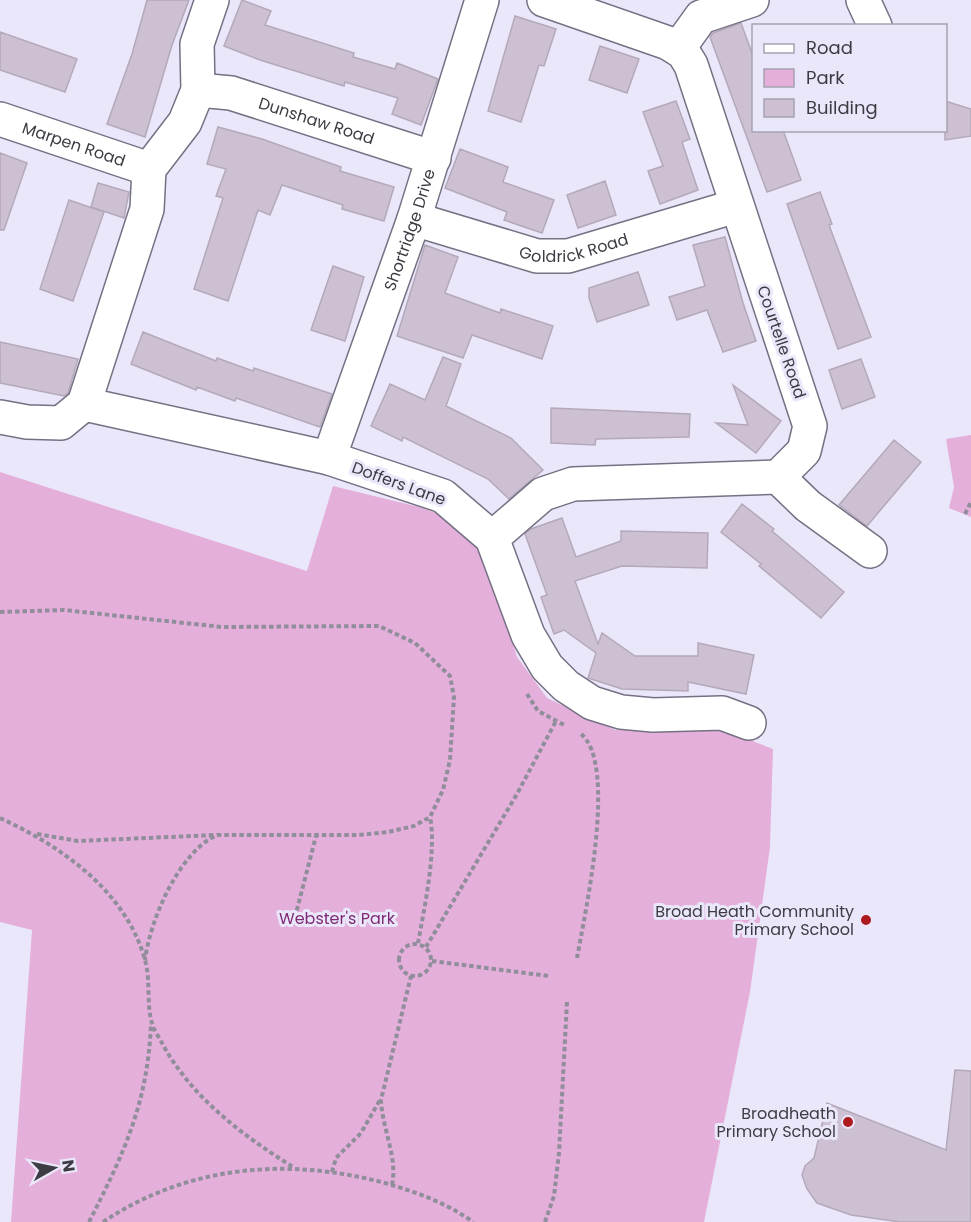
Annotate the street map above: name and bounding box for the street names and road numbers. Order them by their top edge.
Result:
street label: Dunshaw Road [256,92,377,150]
street label: Marpen Road [19,116,128,172]
street label: Shortridge Drive [378,166,441,294]
street label: Goldrick Road [516,228,631,269]
street label: Courtelle Road [751,283,812,402]
street label: Doffers Lane [349,456,449,511]

